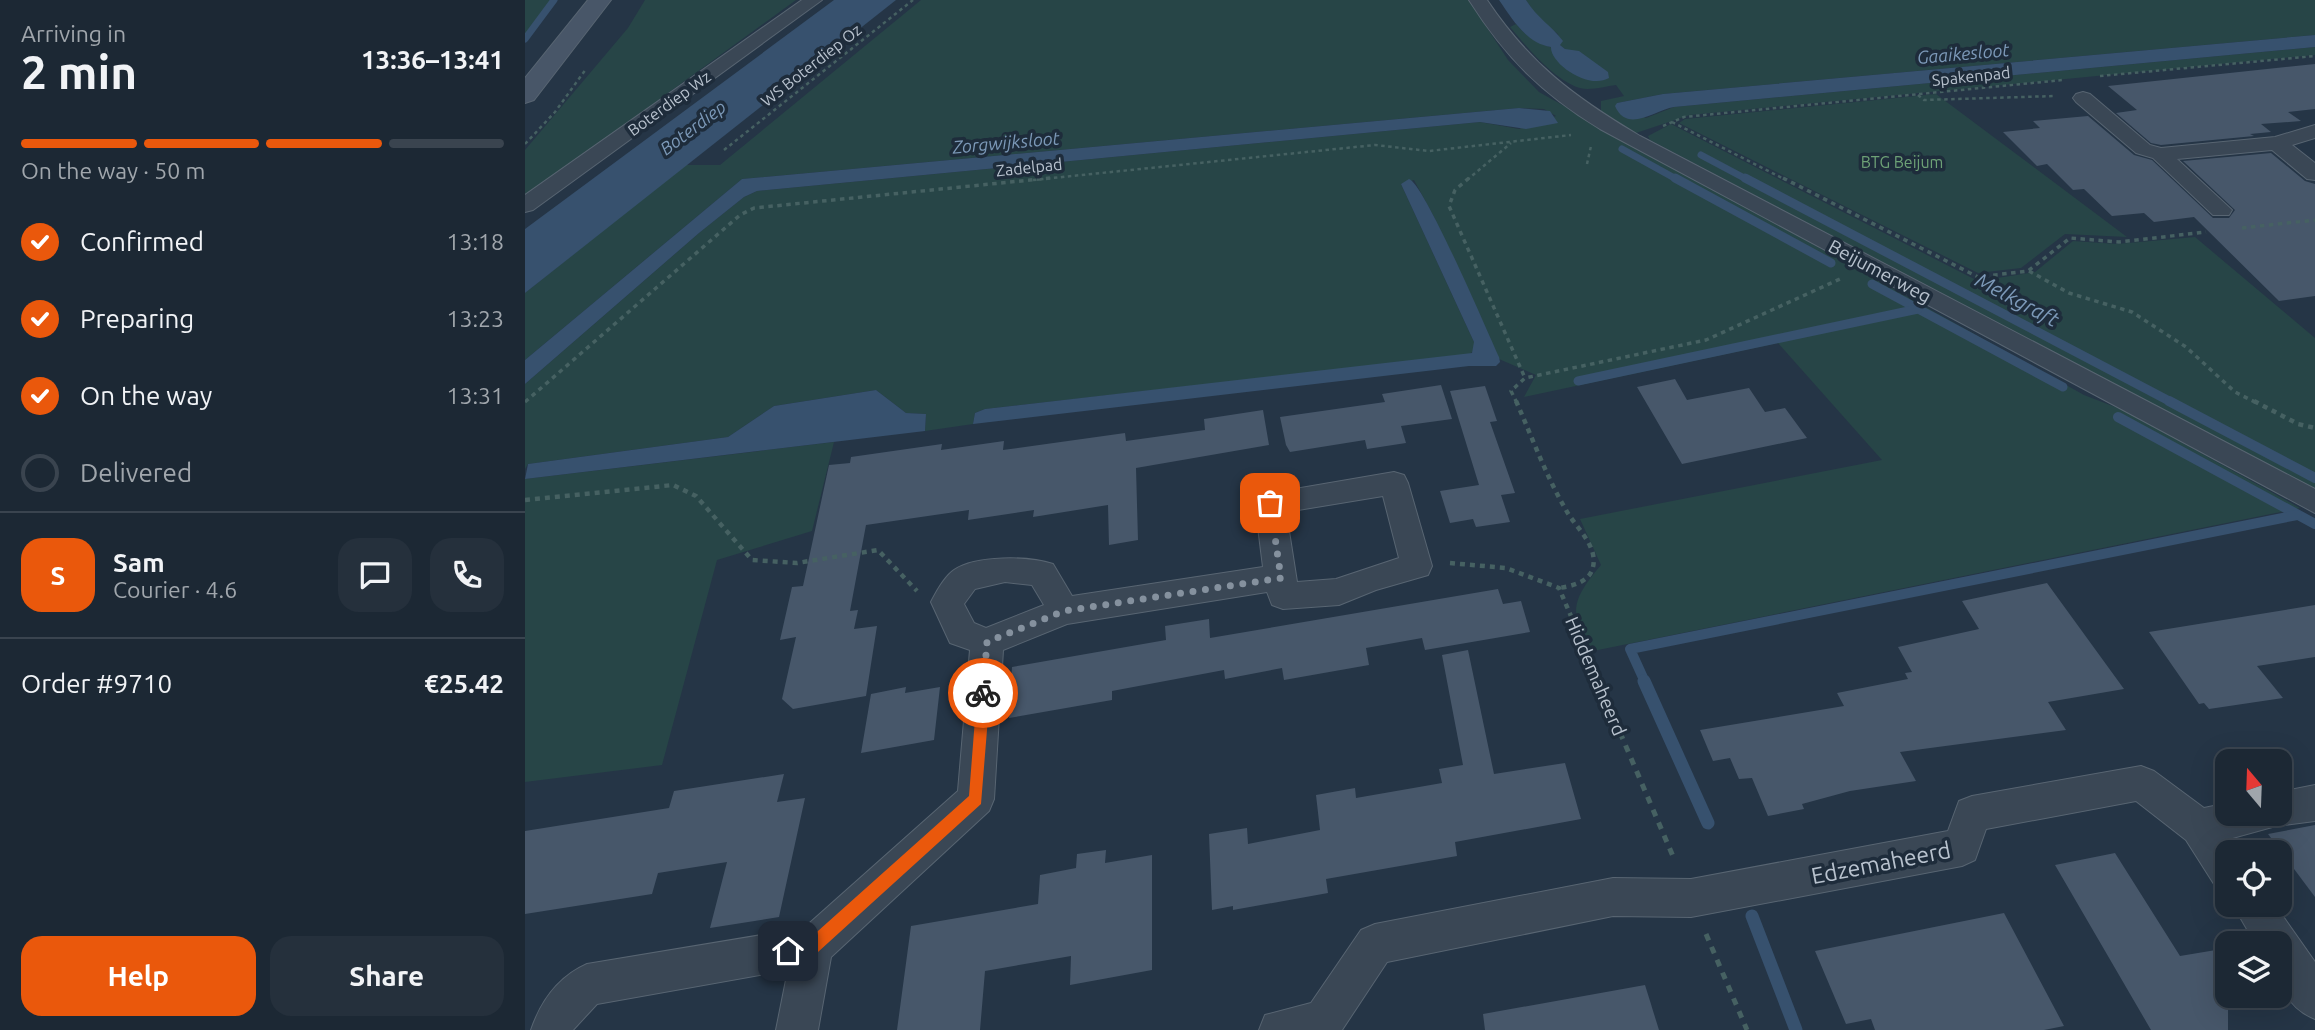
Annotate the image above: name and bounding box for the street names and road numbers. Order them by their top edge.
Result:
street label: WS Boterdiep Oz [757,20,865,110]
street label: Spakenpad [1931,63,2011,89]
street label: Boterdiep Wz [624,66,714,140]
street label: Zadelpad [995,155,1063,179]
street label: Beijumerweg [1825,235,1935,307]
street label: Hiddemaheerd [1561,613,1631,739]
street label: Edzemaheerd [1809,837,1953,888]

